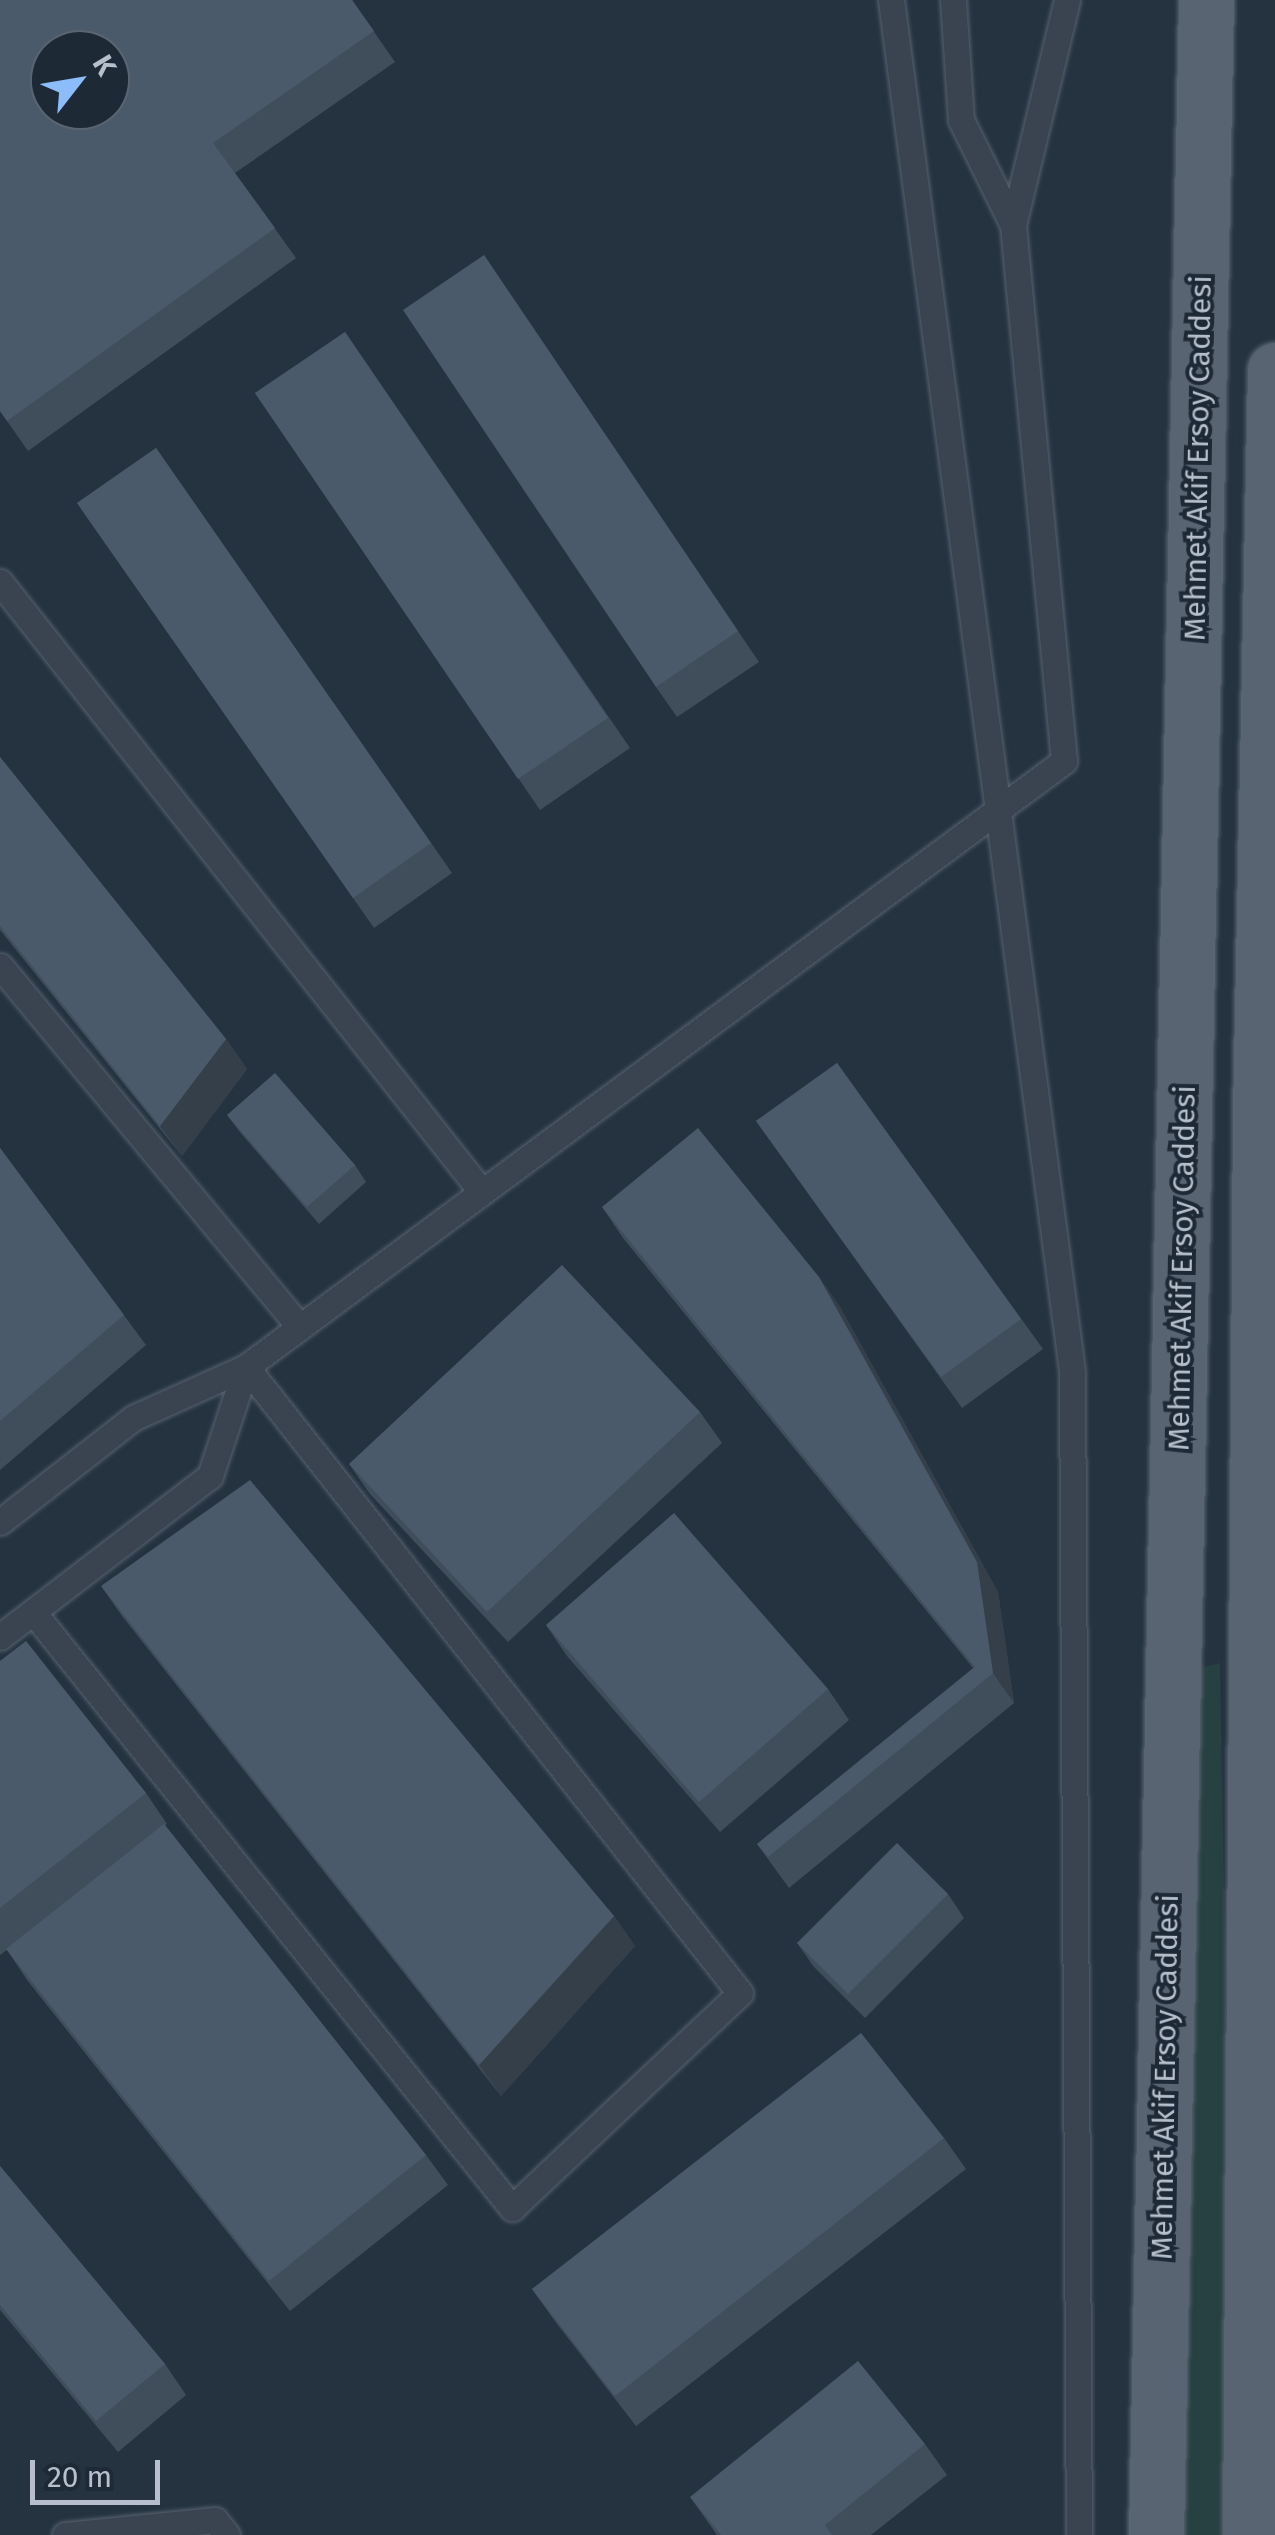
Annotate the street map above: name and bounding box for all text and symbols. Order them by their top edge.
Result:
north arrow [30,30,130,130]
text: K [86,49,123,81]
street label: Mehmet Akif Ersoy Caddesi [1177,275,1219,641]
street label: Mehmet Akif Ersoy Caddesi [1161,1085,1203,1451]
street label: Mehmet Akif Ersoy Caddesi [1144,1894,1186,2260]
scale bar [35,2440,165,2502]
text: 20 m [47,2459,112,2495]

